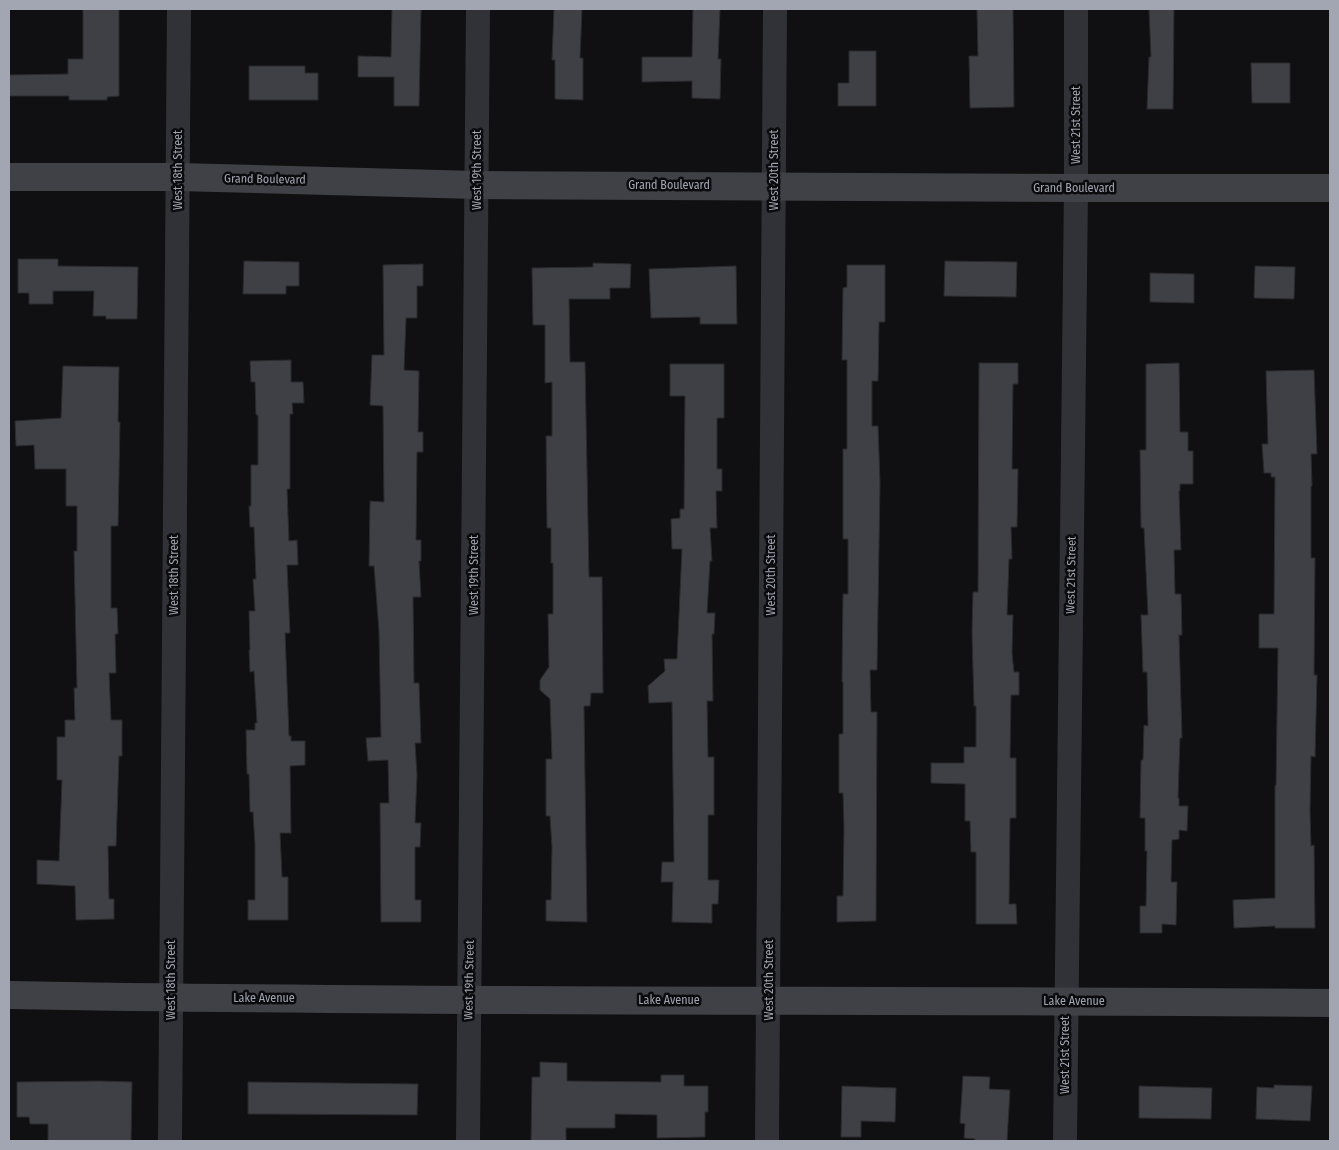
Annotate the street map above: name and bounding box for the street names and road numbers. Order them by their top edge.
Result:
street label: West 21st Street [1069,86,1083,164]
street label: West 18th Street [171,130,185,210]
street label: West 19th Street [470,130,484,210]
street label: West 20th Street [767,130,781,210]
street label: Grand Boulevard [224,171,306,187]
street label: Grand Boulevard [628,178,710,192]
street label: Grand Boulevard [1033,181,1115,195]
street label: West 18th Street [167,535,181,615]
street label: West 19th Street [467,535,481,615]
street label: West 20th Street [764,535,778,615]
street label: West 21st Street [1063,536,1079,614]
street label: West 18th Street [164,940,178,1020]
street label: West 19th Street [461,940,477,1020]
street label: West 20th Street [762,940,776,1020]
street label: Lake Avenue [233,991,295,1005]
street label: Lake Avenue [638,993,700,1007]
street label: Lake Avenue [1043,994,1105,1008]
street label: West 21st Street [1058,1016,1072,1094]

